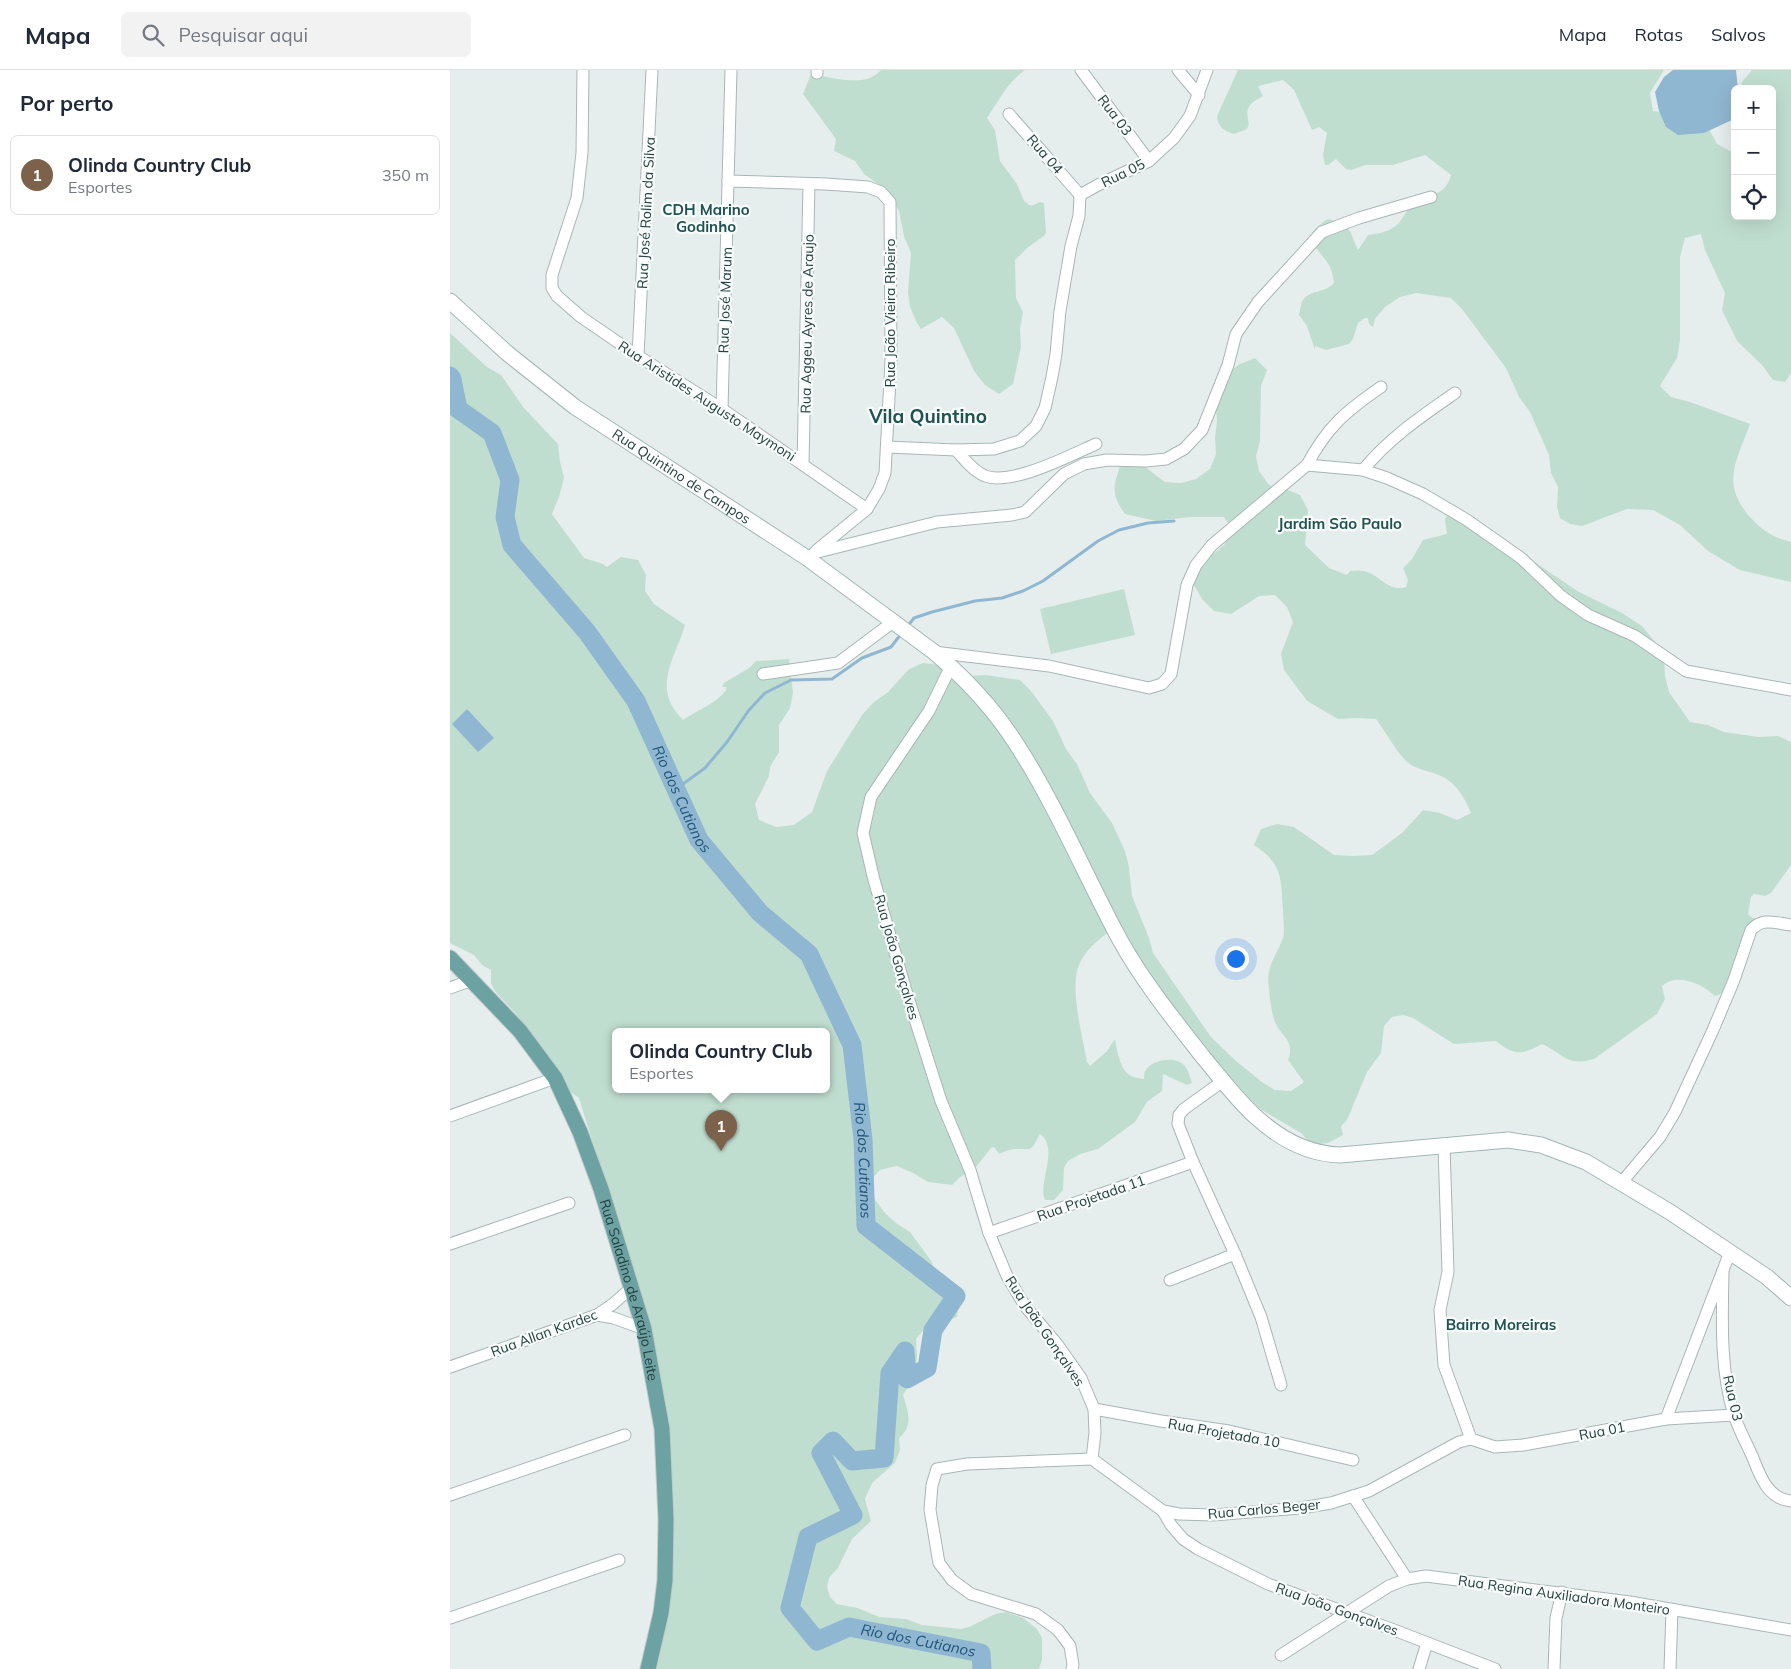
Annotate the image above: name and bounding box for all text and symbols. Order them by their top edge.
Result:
search box [121,12,471,57]
text: Mapa [25,20,91,50]
icon: search [139,21,167,49]
text: Pesquisar aqui [179,23,308,47]
text: Mapa [1559,23,1607,46]
text: Rotas [1635,23,1683,46]
text: Salvos [1711,23,1766,46]
map controls [1731,85,1776,220]
button: + [1731,85,1776,130]
text: Por perto [20,90,114,116]
street label: Rua 03 [1094,91,1136,139]
button: − [1731,130,1776,175]
street label: Rua 04 [1023,131,1067,178]
street label: Rua José Rolim da Silva [633,136,659,290]
text: Olinda Country Club [68,153,251,177]
street label: Rua 05 [1098,155,1148,191]
text: 1 [32,165,42,185]
text: 350 m [382,165,429,185]
button: locate [1731,175,1776,220]
text: Esportes [68,177,132,197]
district label: CDH Marino Godinho [662,200,750,236]
street label: Rua Aggeu Ayres de Araujo [796,234,818,414]
street label: Rua João Vieira Ribeiro [881,239,899,387]
street label: Rua José Marum [714,246,736,354]
street label: Rua Aristides Augusto Maymoni [615,337,799,465]
district label: Vila Quintino [868,404,987,428]
street label: Rua Quintino de Campos [609,425,754,528]
district label: Jardim São Paulo [1278,514,1402,533]
water label: Rio dos Cutianos [648,742,716,857]
street label: Rua João Gonçalves [871,892,923,1022]
your location [1223,946,1249,972]
popup [612,1028,830,1093]
text: Olinda Country Club [629,1039,813,1063]
text: Esportes [629,1063,694,1083]
water label: Rio dos Cutianos [850,1101,876,1219]
pin: 1 [705,1110,737,1151]
street label: Rua Projetada 11 [1035,1171,1147,1225]
street label: Rua Saladino de Araújo Leite [596,1197,662,1382]
street label: Rua João Gonçalves [1001,1272,1089,1390]
street label: Rua Allan Kardec [488,1305,600,1361]
district label: Bairro Moreiras [1446,1315,1556,1334]
street label: Rua 03 [1719,1373,1747,1423]
street label: Rua Projetada 10 [1167,1414,1281,1452]
street label: Rua 01 [1577,1418,1627,1444]
street label: Rua Carlos Beger [1207,1495,1322,1523]
street label: Rua Regina Auxiliadora Monteiro [1457,1571,1671,1619]
street label: Rua João Gonçalves [1273,1578,1401,1640]
water label: Rio dos Cutianos [859,1620,977,1661]

